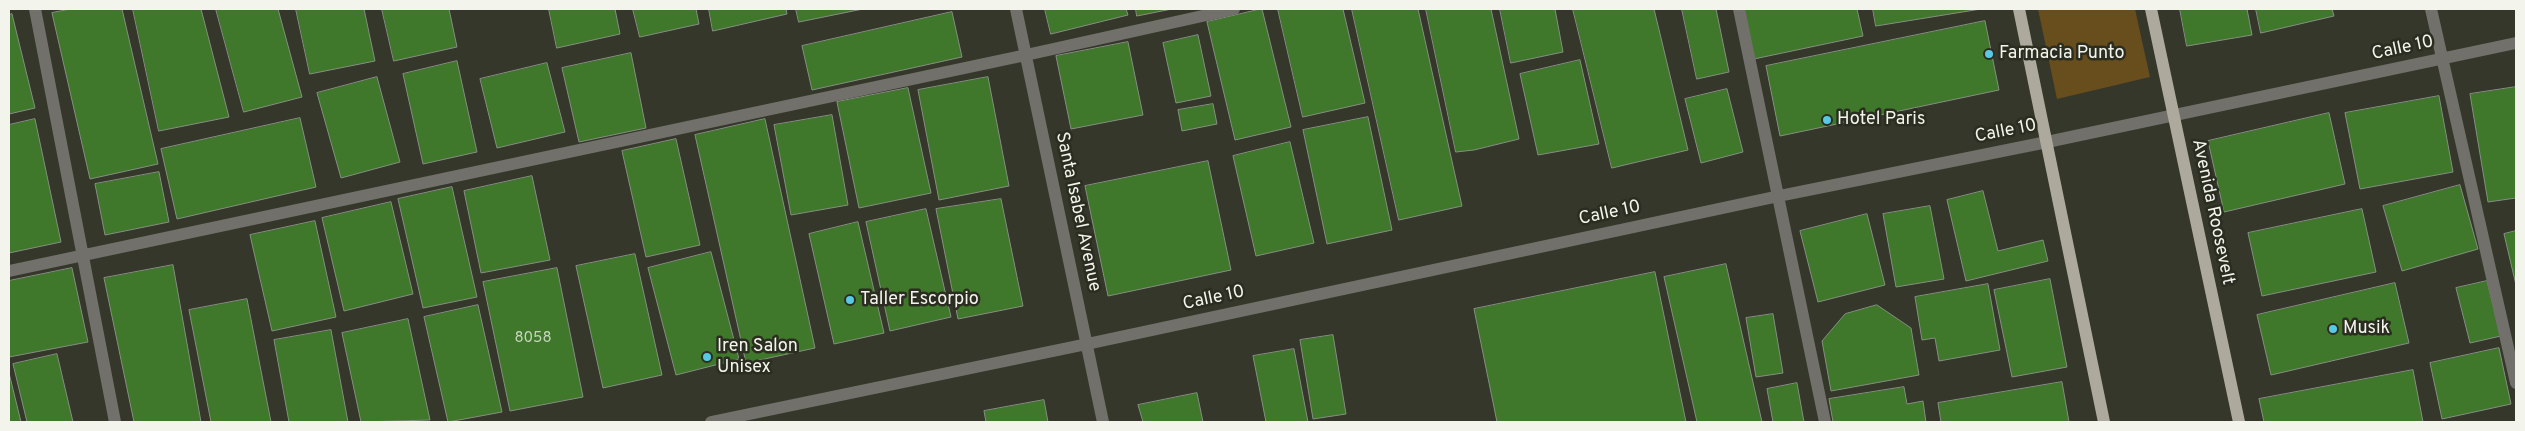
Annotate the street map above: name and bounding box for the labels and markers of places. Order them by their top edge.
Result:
place label: Farmacia Punto [1999,43,2124,65]
marker: Farmacia Punto [1983,48,1995,60]
place label: Hotel Paris [1837,109,1925,131]
marker: Hotel Paris [1821,114,1833,126]
place label: Taller Escorpio [860,289,979,311]
marker: Taller Escorpio [844,294,856,306]
place label: Musik [2343,318,2390,340]
marker: Musik [2327,323,2339,335]
place label: Iren Salon Unisex [717,336,798,378]
marker: Iren Salon Unisex [701,351,713,363]

